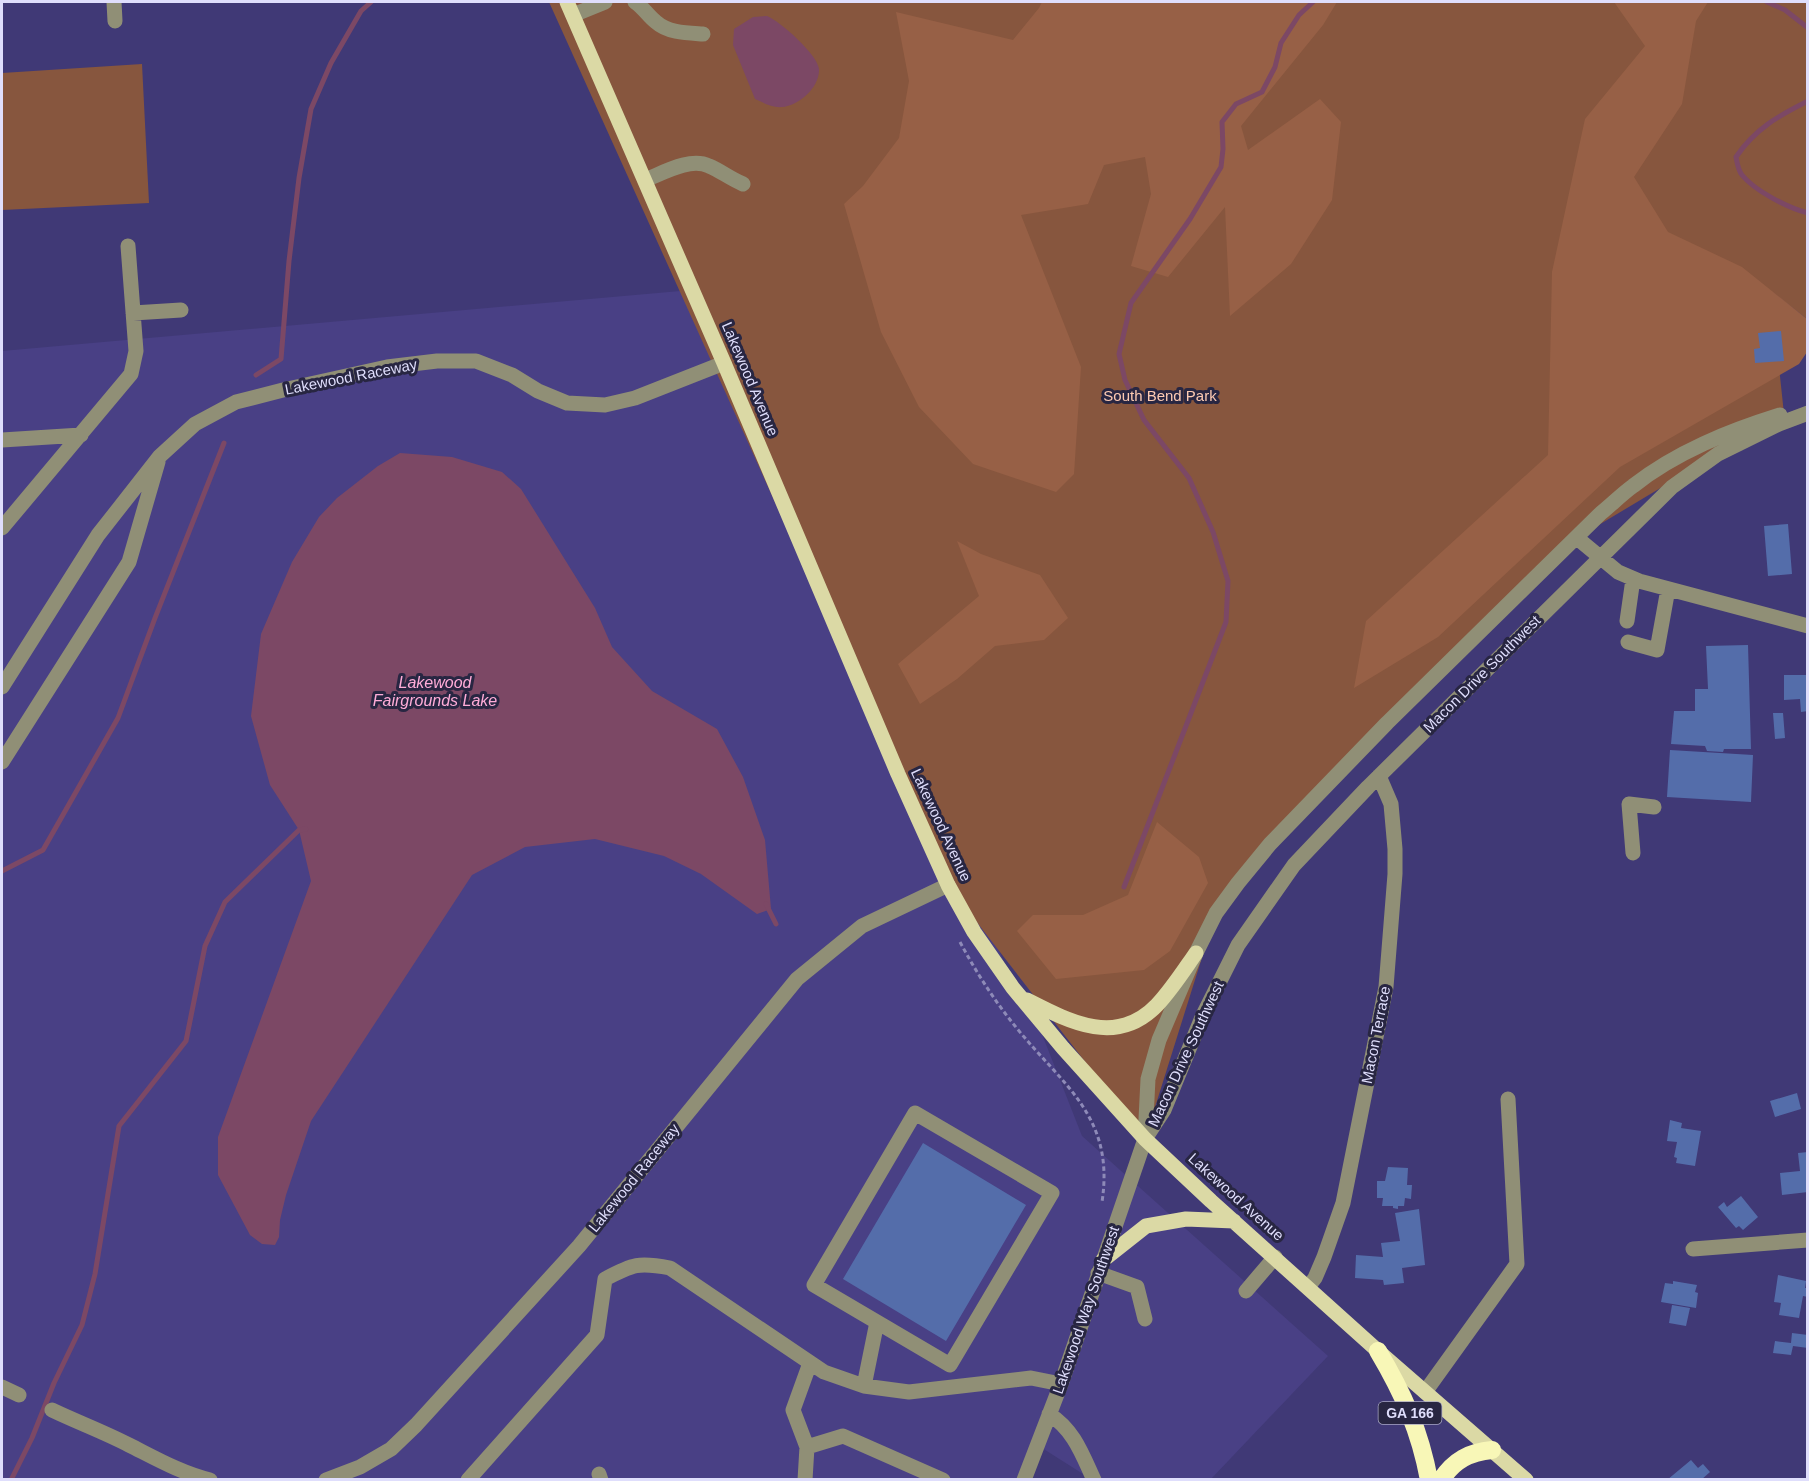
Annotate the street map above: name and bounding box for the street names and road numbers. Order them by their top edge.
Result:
street label: Lakewood Avenue [719,319,782,438]
street label: Lakewood Raceway [283,355,419,398]
street label: Macon Drive Southwest [1420,611,1544,736]
street label: Lakewood Avenue [908,766,975,884]
street label: Macon Drive Southwest [1144,978,1227,1129]
street label: Macon Terrace [1358,985,1393,1085]
street label: Lakewood Raceway [585,1120,683,1235]
street label: Lakewood Avenue [1185,1149,1287,1244]
street label: Lakewood Way Southwest [1049,1223,1123,1396]
road number: GA 166 [1378,1402,1442,1424]

